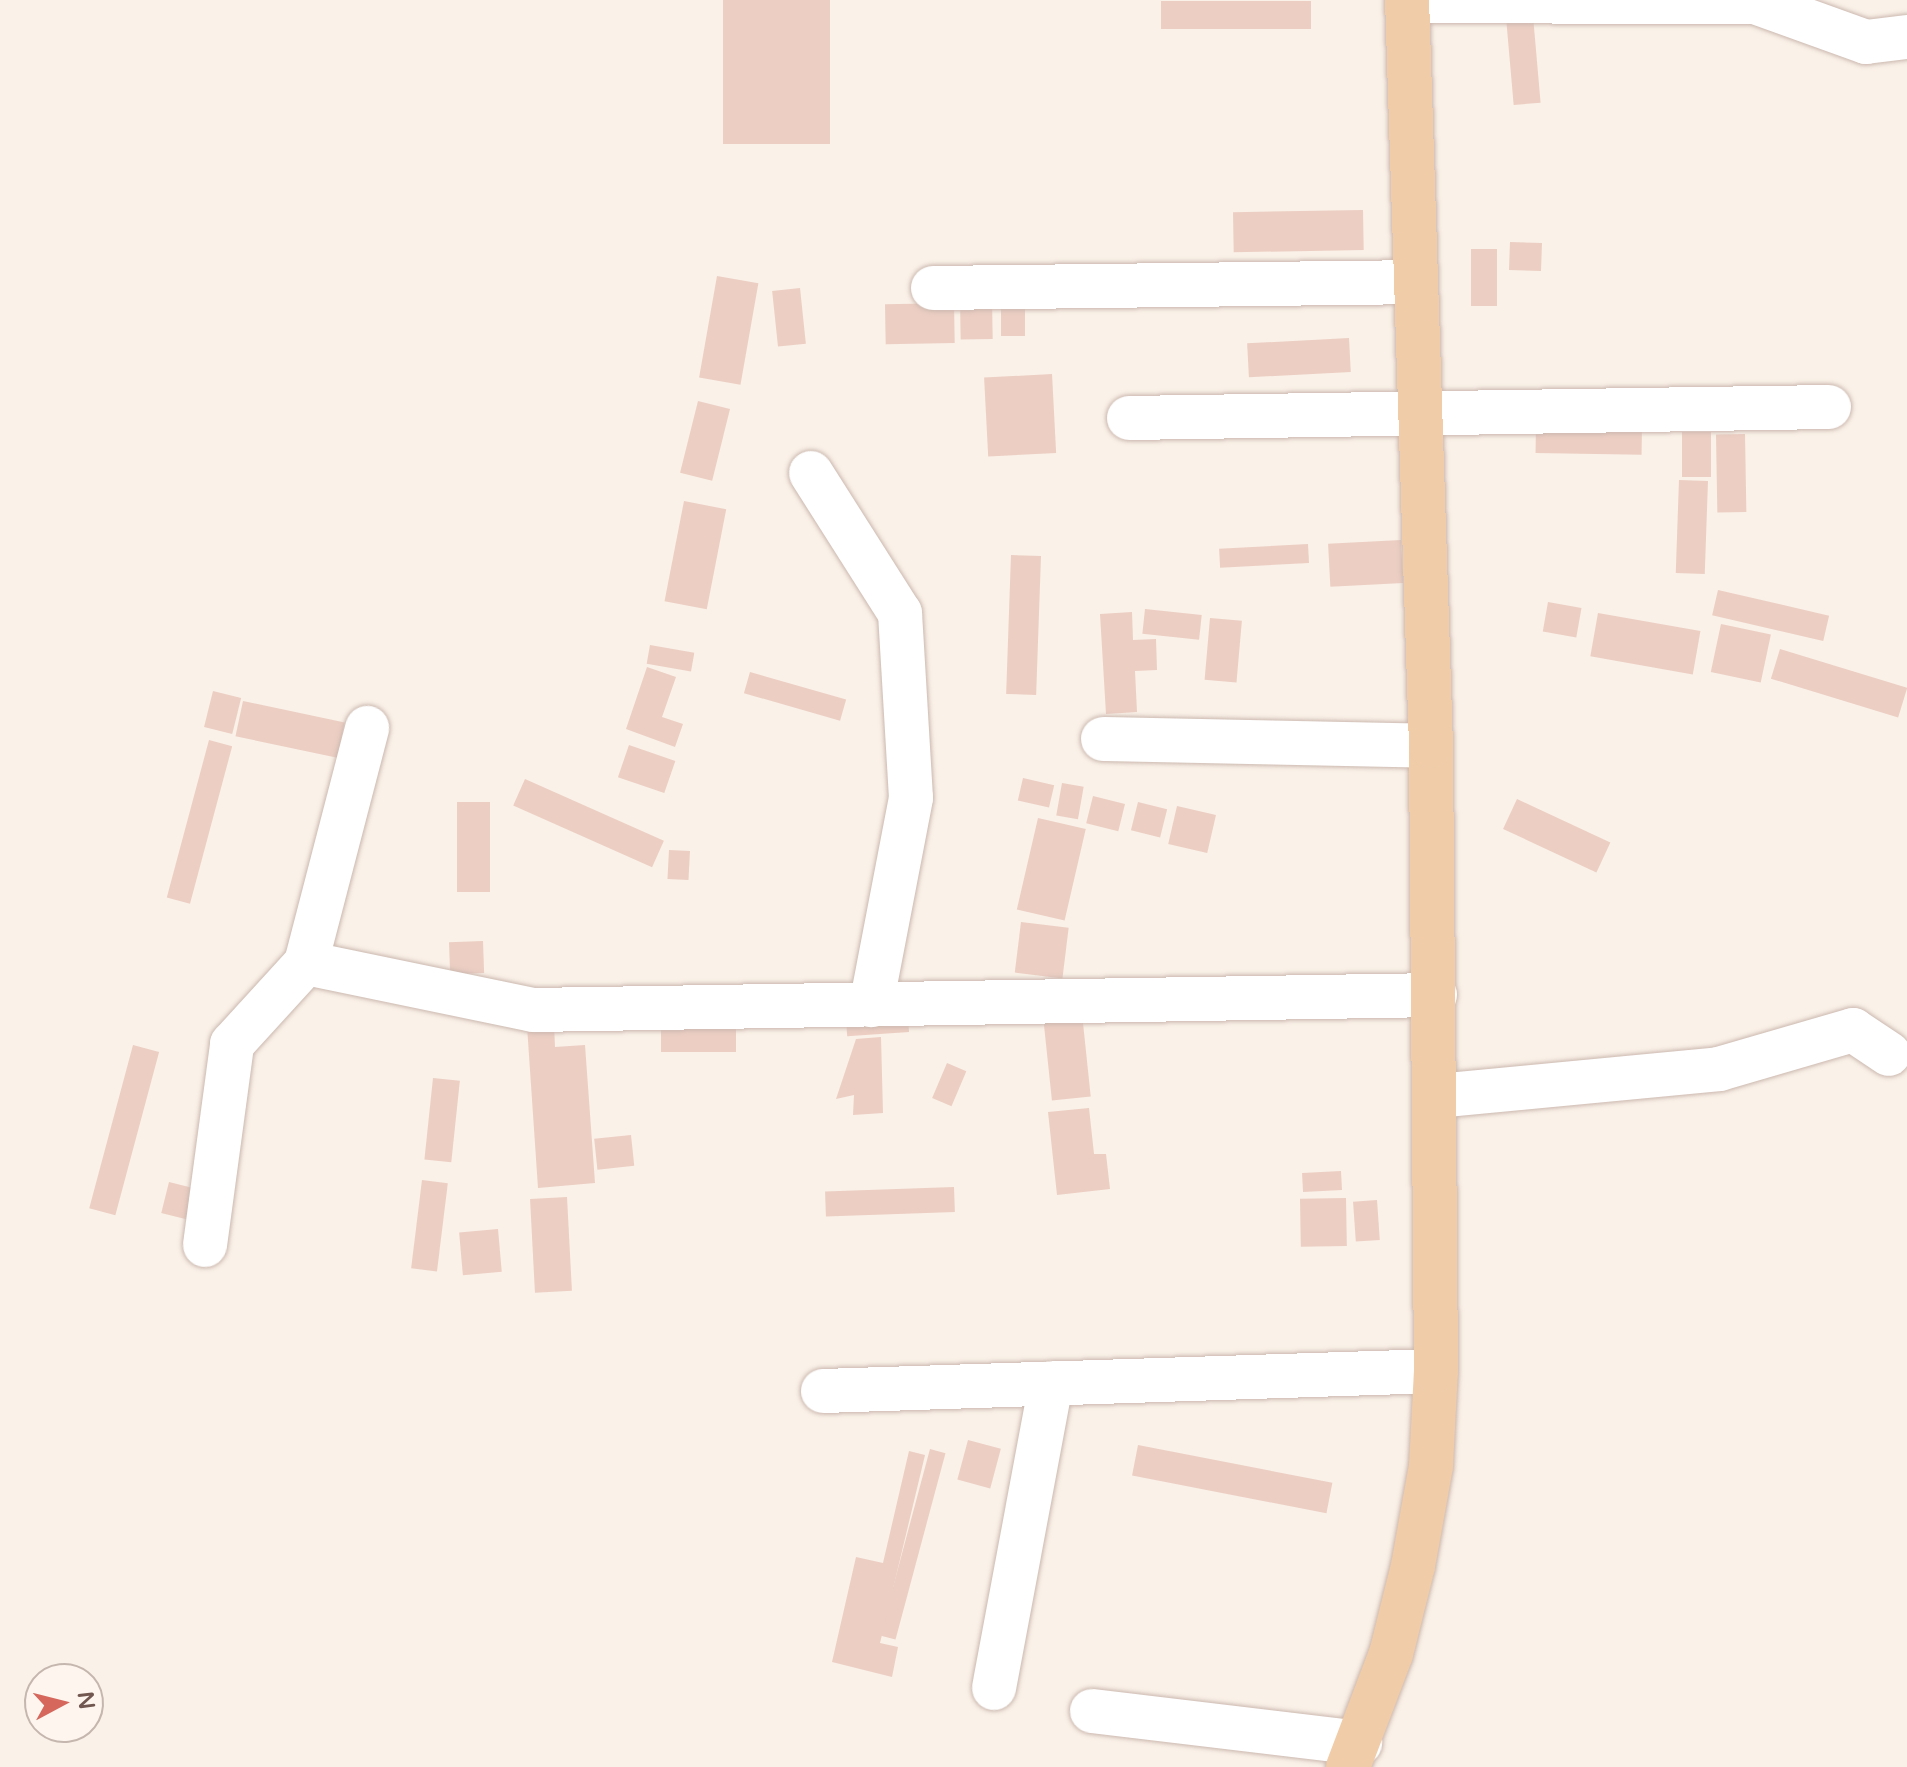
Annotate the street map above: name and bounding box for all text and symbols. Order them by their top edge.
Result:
north arrow [24,1663,104,1743]
text: N [72,1690,100,1711]

